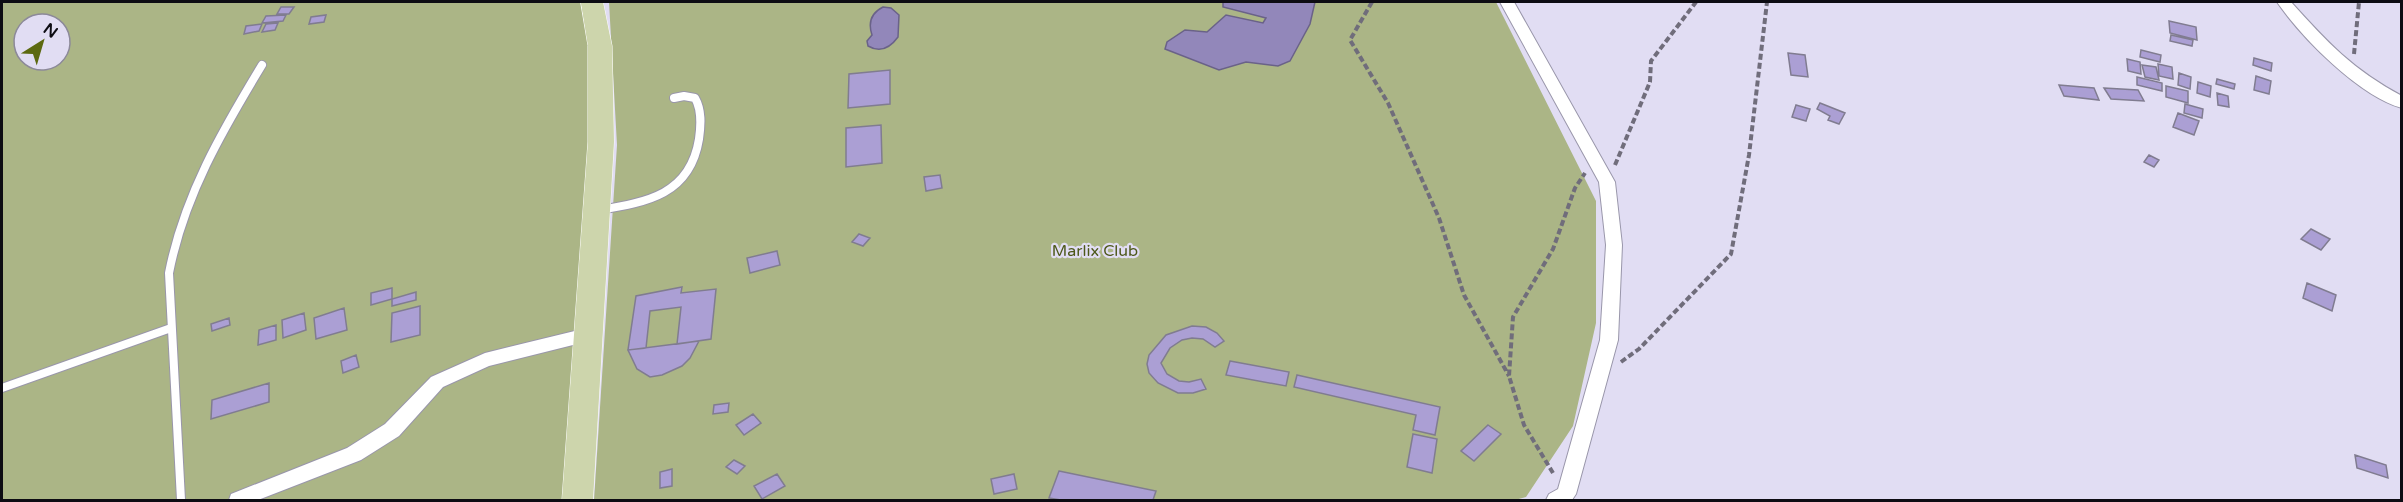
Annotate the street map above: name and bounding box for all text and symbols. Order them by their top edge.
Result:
north arrow [12,12,72,72]
text: N [39,19,62,43]
park label: Marlix Club [1052,241,1138,261]

